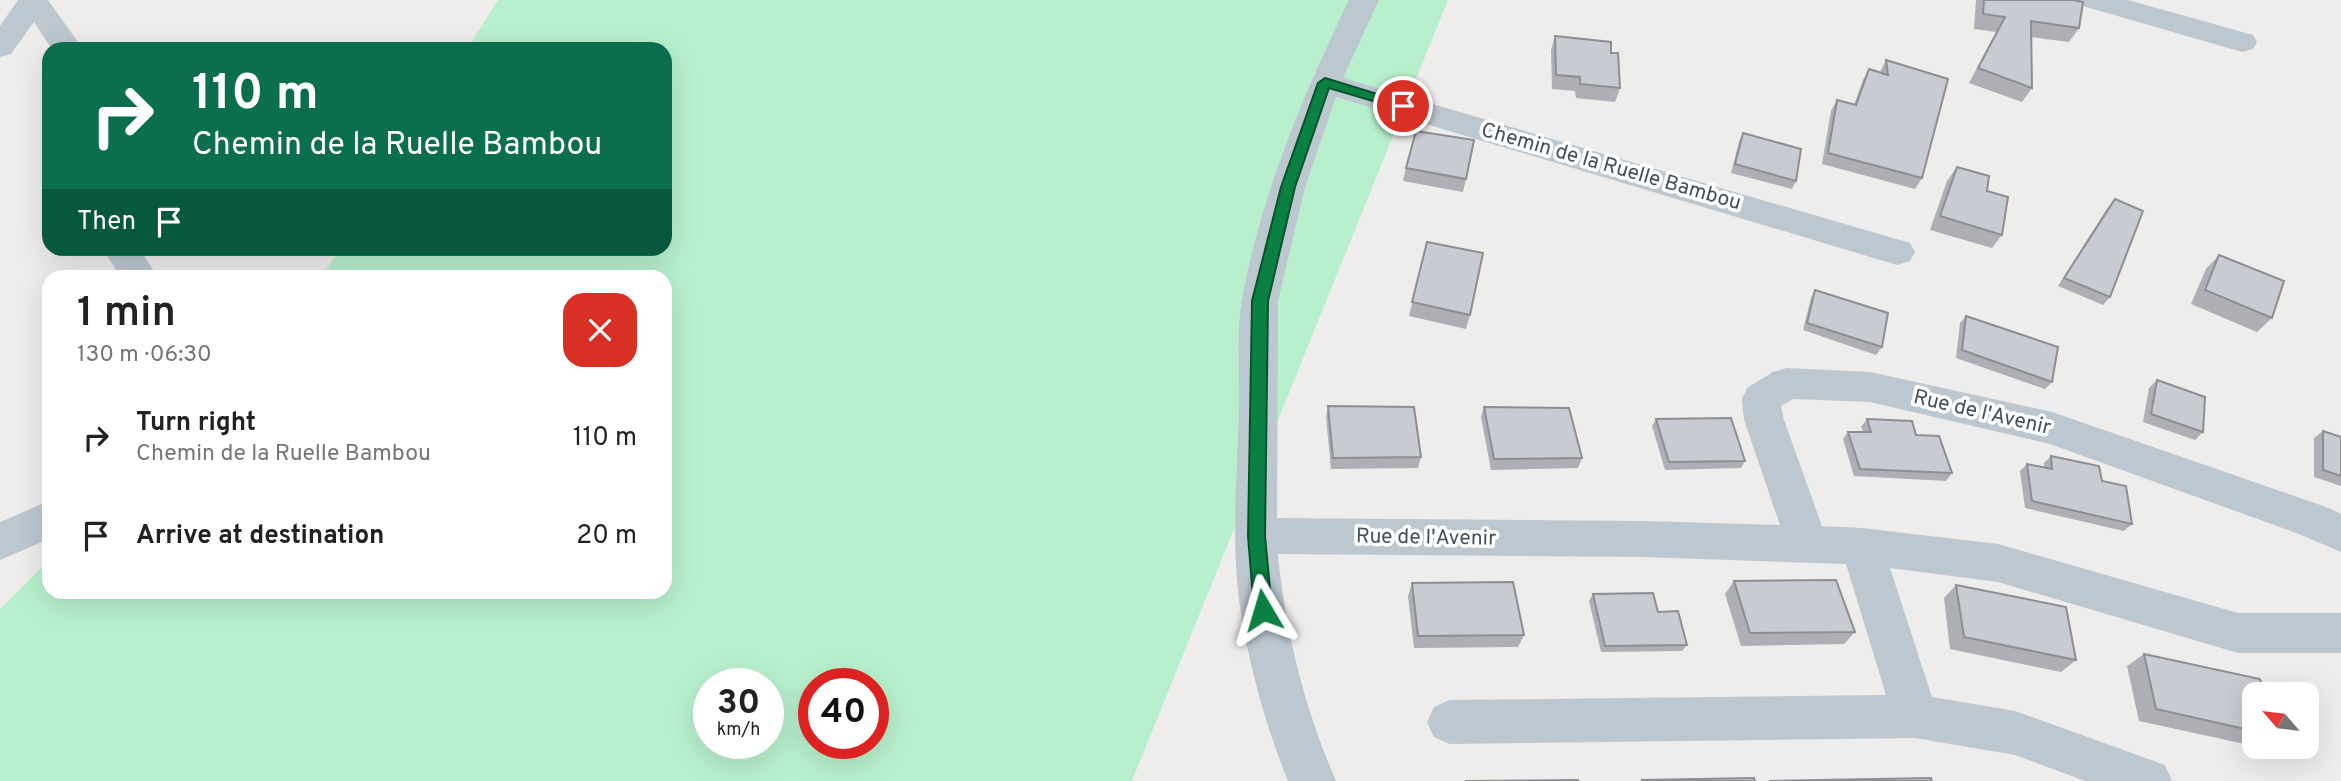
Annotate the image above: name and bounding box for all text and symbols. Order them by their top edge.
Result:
text: 110 m [192,65,319,127]
icon: right [77,70,168,161]
pin [1373,76,1433,136]
icon: arrive [1384,87,1422,125]
street label: Chemin de la Ruelle Bambou [1478,117,1744,217]
text: Chemin de la Ruelle Bambou [192,126,602,166]
icon: arrive [150,203,188,241]
text: Then [77,206,136,239]
text: 1 min [77,288,176,341]
button: close [563,293,637,367]
text: 130 m · 06:30 [77,341,212,370]
street label: Rue de l'Avenir [1911,384,2053,442]
text: Turn right [136,407,256,440]
icon: right [77,419,115,457]
text: 110 m [573,422,637,455]
text: Chemin de la Ruelle Bambou [136,440,431,469]
icon: arrive [77,517,115,555]
text: Arrive at destination [136,520,384,553]
text: 20 m [576,520,637,553]
street label: Rue de l'Avenir [1356,523,1496,553]
position arrow [1226,573,1300,647]
speed limit sign: 40 [798,668,889,759]
text: 30 [717,682,760,726]
north arrow [2242,682,2319,760]
map controls [2242,682,2319,759]
text: km/h [717,719,760,742]

